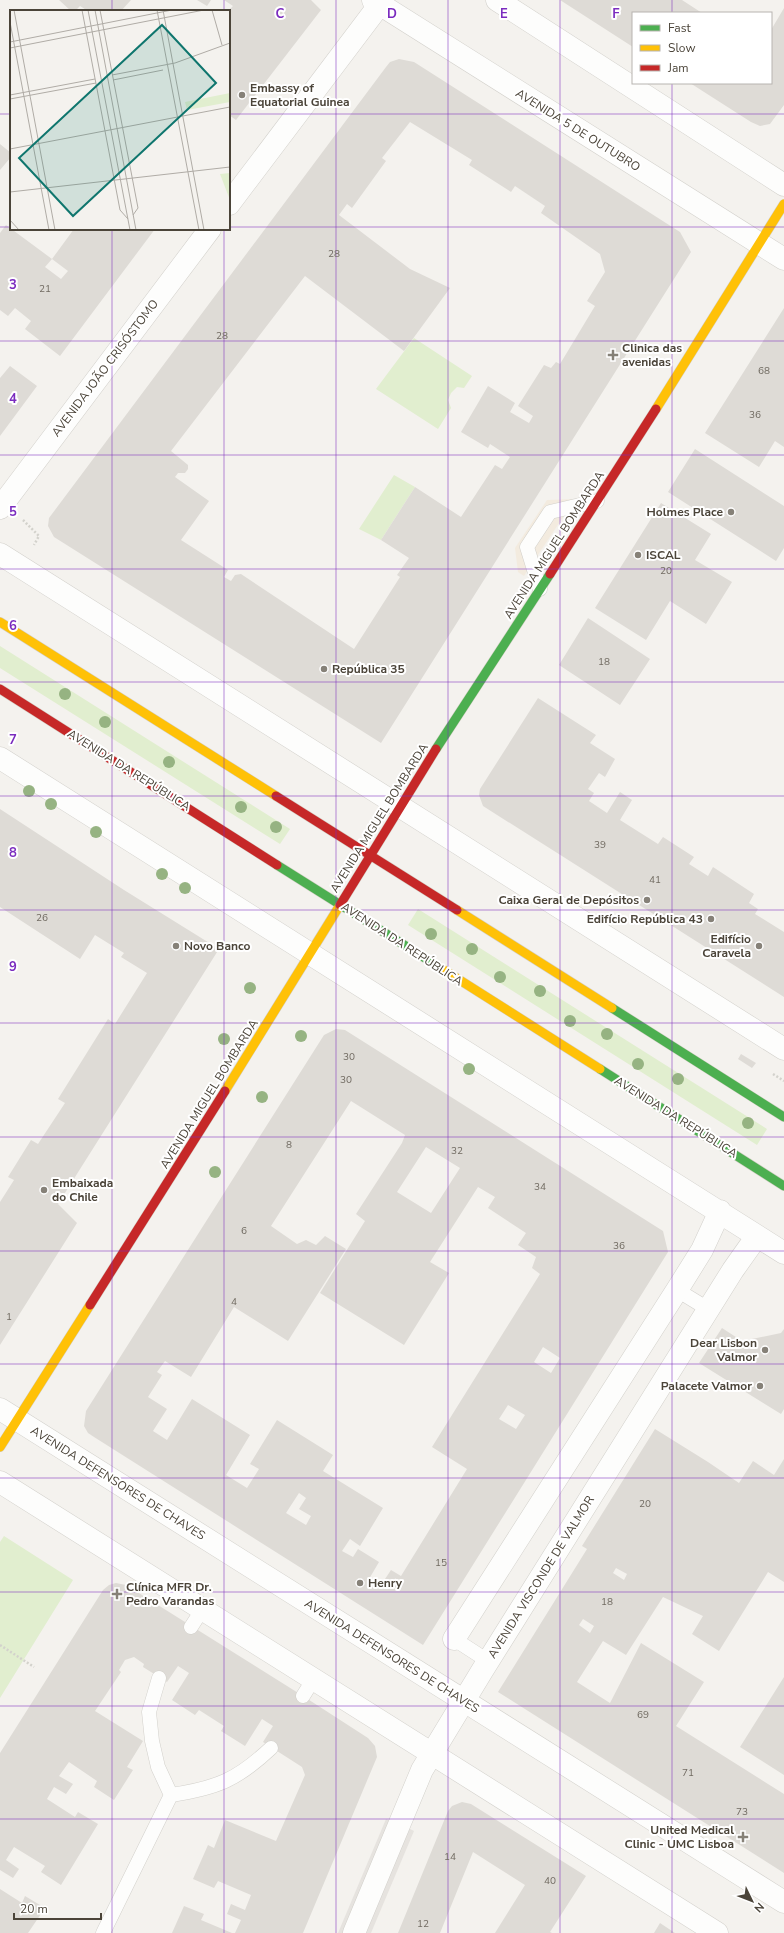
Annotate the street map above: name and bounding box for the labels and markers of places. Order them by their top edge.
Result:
place label: Embassy of Equatorial Guinea [250,80,350,110]
marker: Embassy of Equatorial Guinea [237,90,247,100]
place label: Clinica das avenidas [622,340,682,370]
marker: Clinica das avenidas [607,349,619,361]
place label: Holmes Place [647,504,723,520]
marker: Holmes Place [726,507,736,517]
place label: ISCAL [646,547,681,563]
marker: ISCAL [633,550,643,560]
place label: República 35 [332,661,405,677]
marker: República 35 [319,664,329,674]
place label: Caixa Geral de Depósitos [499,892,639,908]
marker: Caixa Geral de Depósitos [642,895,652,905]
place label: Edifício República 43 [587,911,703,927]
marker: Edifício República 43 [706,914,716,924]
place label: Edifício Caravela [702,931,751,961]
place label: Novo Banco [184,938,251,954]
marker: Novo Banco [171,941,181,951]
marker: Edifício Caravela [754,941,764,951]
place label: Embaixada do Chile [52,1175,113,1205]
marker: Embaixada do Chile [39,1185,49,1195]
place label: Dear Lisbon Valmor [690,1335,757,1365]
marker: Dear Lisbon Valmor [760,1345,770,1355]
place label: Palacete Valmor [661,1378,752,1394]
marker: Palacete Valmor [755,1381,765,1391]
place label: Henry [368,1575,403,1591]
marker: Henry [355,1578,365,1588]
place label: Clínica MFR Dr. Pedro Varandas [126,1579,214,1609]
marker: Clínica MFR Dr. Pedro Varandas [111,1588,123,1600]
place label: United Medical Clinic - UMC Lisboa [625,1822,734,1852]
marker: United Medical Clinic - UMC Lisboa [737,1831,749,1843]

